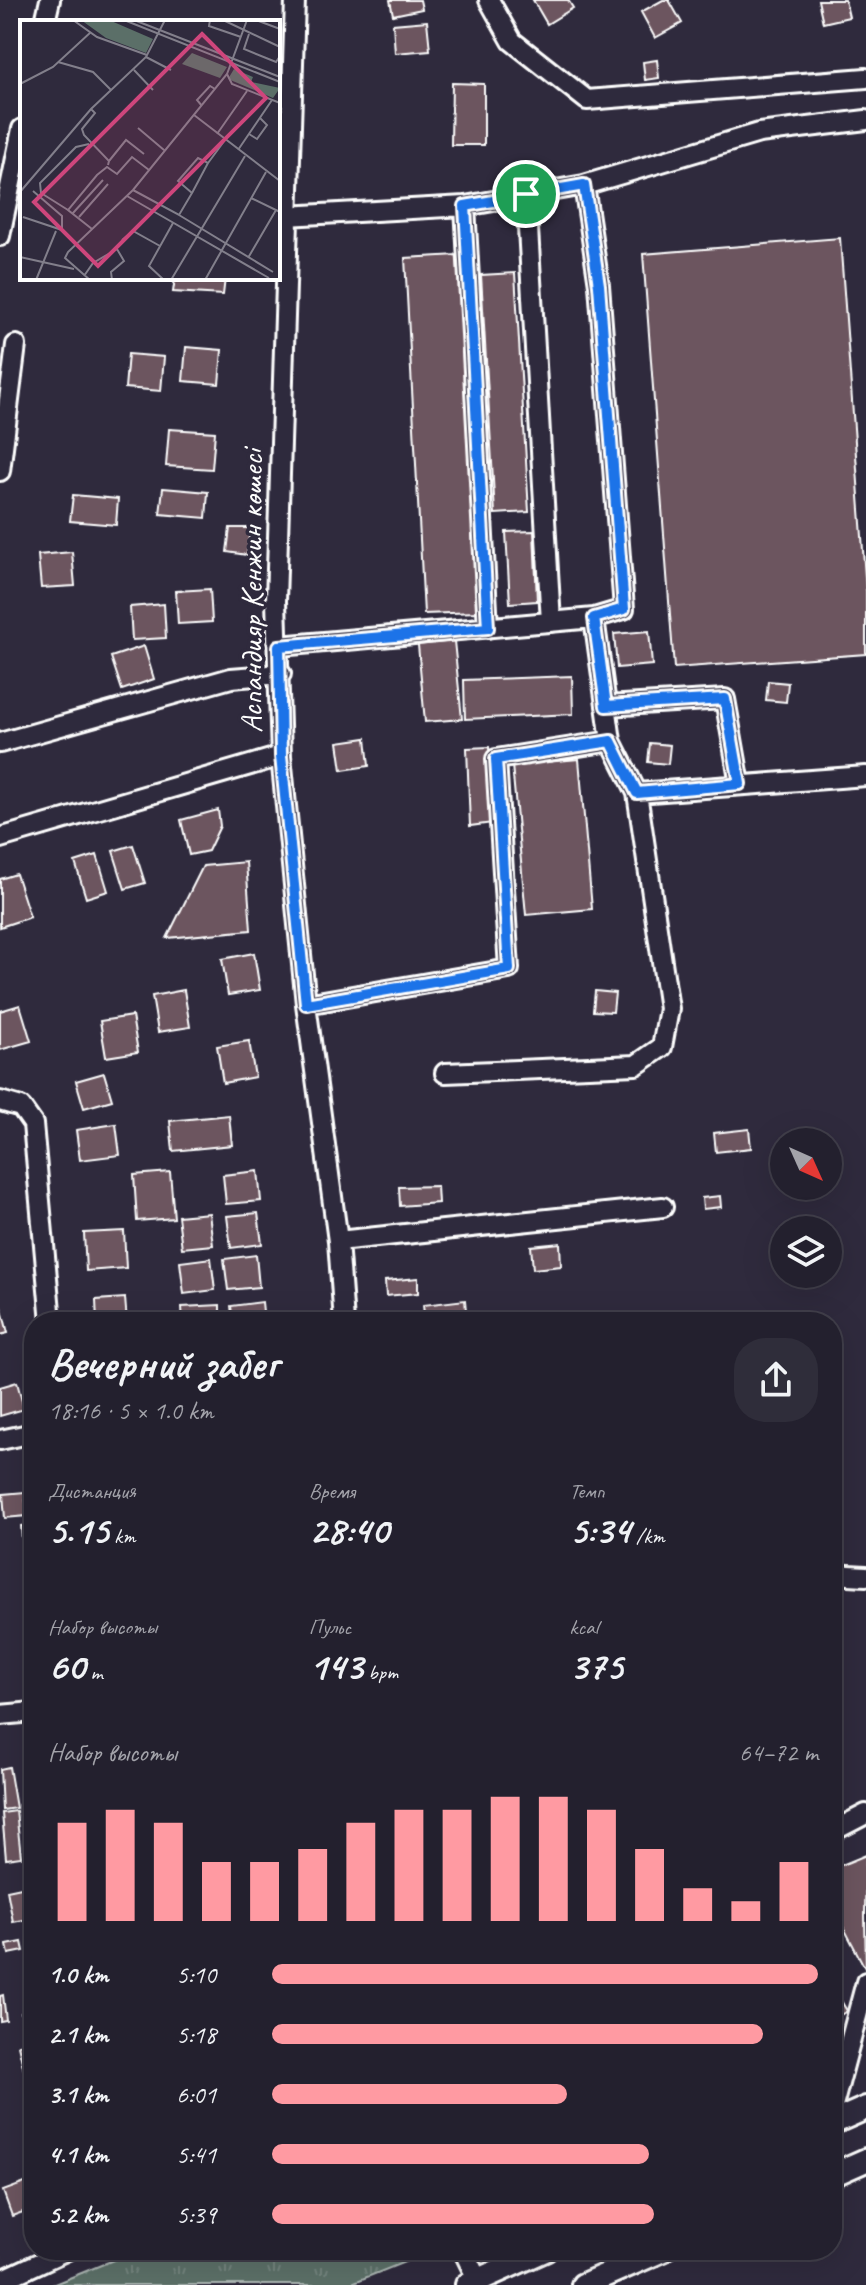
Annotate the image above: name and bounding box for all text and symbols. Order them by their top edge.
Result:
inset map [20,20,280,280]
pin [492,160,560,228]
icon: arrive [504,172,548,216]
street label: Аспандияр Кенжин көшесі [231,445,272,733]
north arrow [770,1128,842,1200]
map controls [770,1128,842,1288]
button: layers [770,1216,842,1288]
text: Вечерний забег [48,1336,278,1391]
button: share [734,1338,818,1422]
text: 18:16 · 5 × 1.0 km [48,1394,214,1427]
text: Дистанция [48,1477,136,1505]
text: Время [309,1477,355,1505]
text: Темп [569,1477,605,1505]
text: 5.15 [48,1505,109,1555]
text: 28:40 [309,1505,389,1555]
text: 5:34 [569,1505,631,1555]
text: km [109,1522,135,1550]
text: /km [631,1522,665,1550]
text: Набор высоты [48,1613,157,1641]
text: Пульс [309,1613,351,1641]
text: kcal [569,1613,598,1641]
text: 60 [48,1641,85,1691]
text: 143 [309,1641,363,1691]
text: 375 [569,1641,623,1691]
text: m [85,1658,103,1686]
text: bpm [363,1658,398,1686]
text: Набор высоты [48,1736,177,1769]
text: 64–72 m [739,1736,818,1769]
text: 1.0 km [48,1958,108,1991]
text: 5:10 [176,1958,216,1991]
text: 2.1 km [48,2018,108,2051]
text: 5:18 [176,2018,216,2051]
text: 3.1 km [48,2078,108,2111]
text: 6:01 [176,2078,216,2111]
text: 4.1 km [48,2138,108,2171]
text: 5:41 [176,2138,216,2171]
text: 5.2 km [48,2198,108,2231]
text: 5:39 [176,2198,216,2231]

